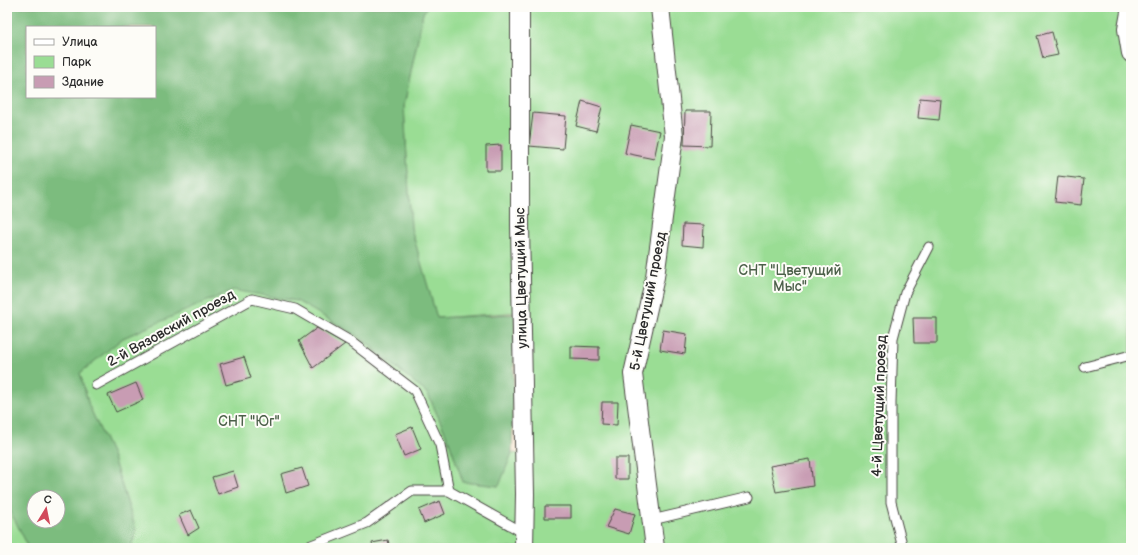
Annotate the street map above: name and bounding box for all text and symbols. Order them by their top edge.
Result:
legend [26,26,156,98]
text: Улица [62,35,98,50]
text: Парк [62,55,92,70]
text: Здание [62,75,104,90]
street label: улица Цветущий Мыс [511,207,531,349]
street label: 5-й Цветущий проезд [626,230,670,372]
park label: СНТ "Цветущий Мыс" [738,262,842,295]
street label: 2-й Вязовский проезд [104,286,238,370]
street label: 4-й Цветущий проезд [868,334,890,477]
park label: СНТ "Юг" [218,413,280,430]
north arrow [26,489,66,529]
text: С [43,493,53,507]

